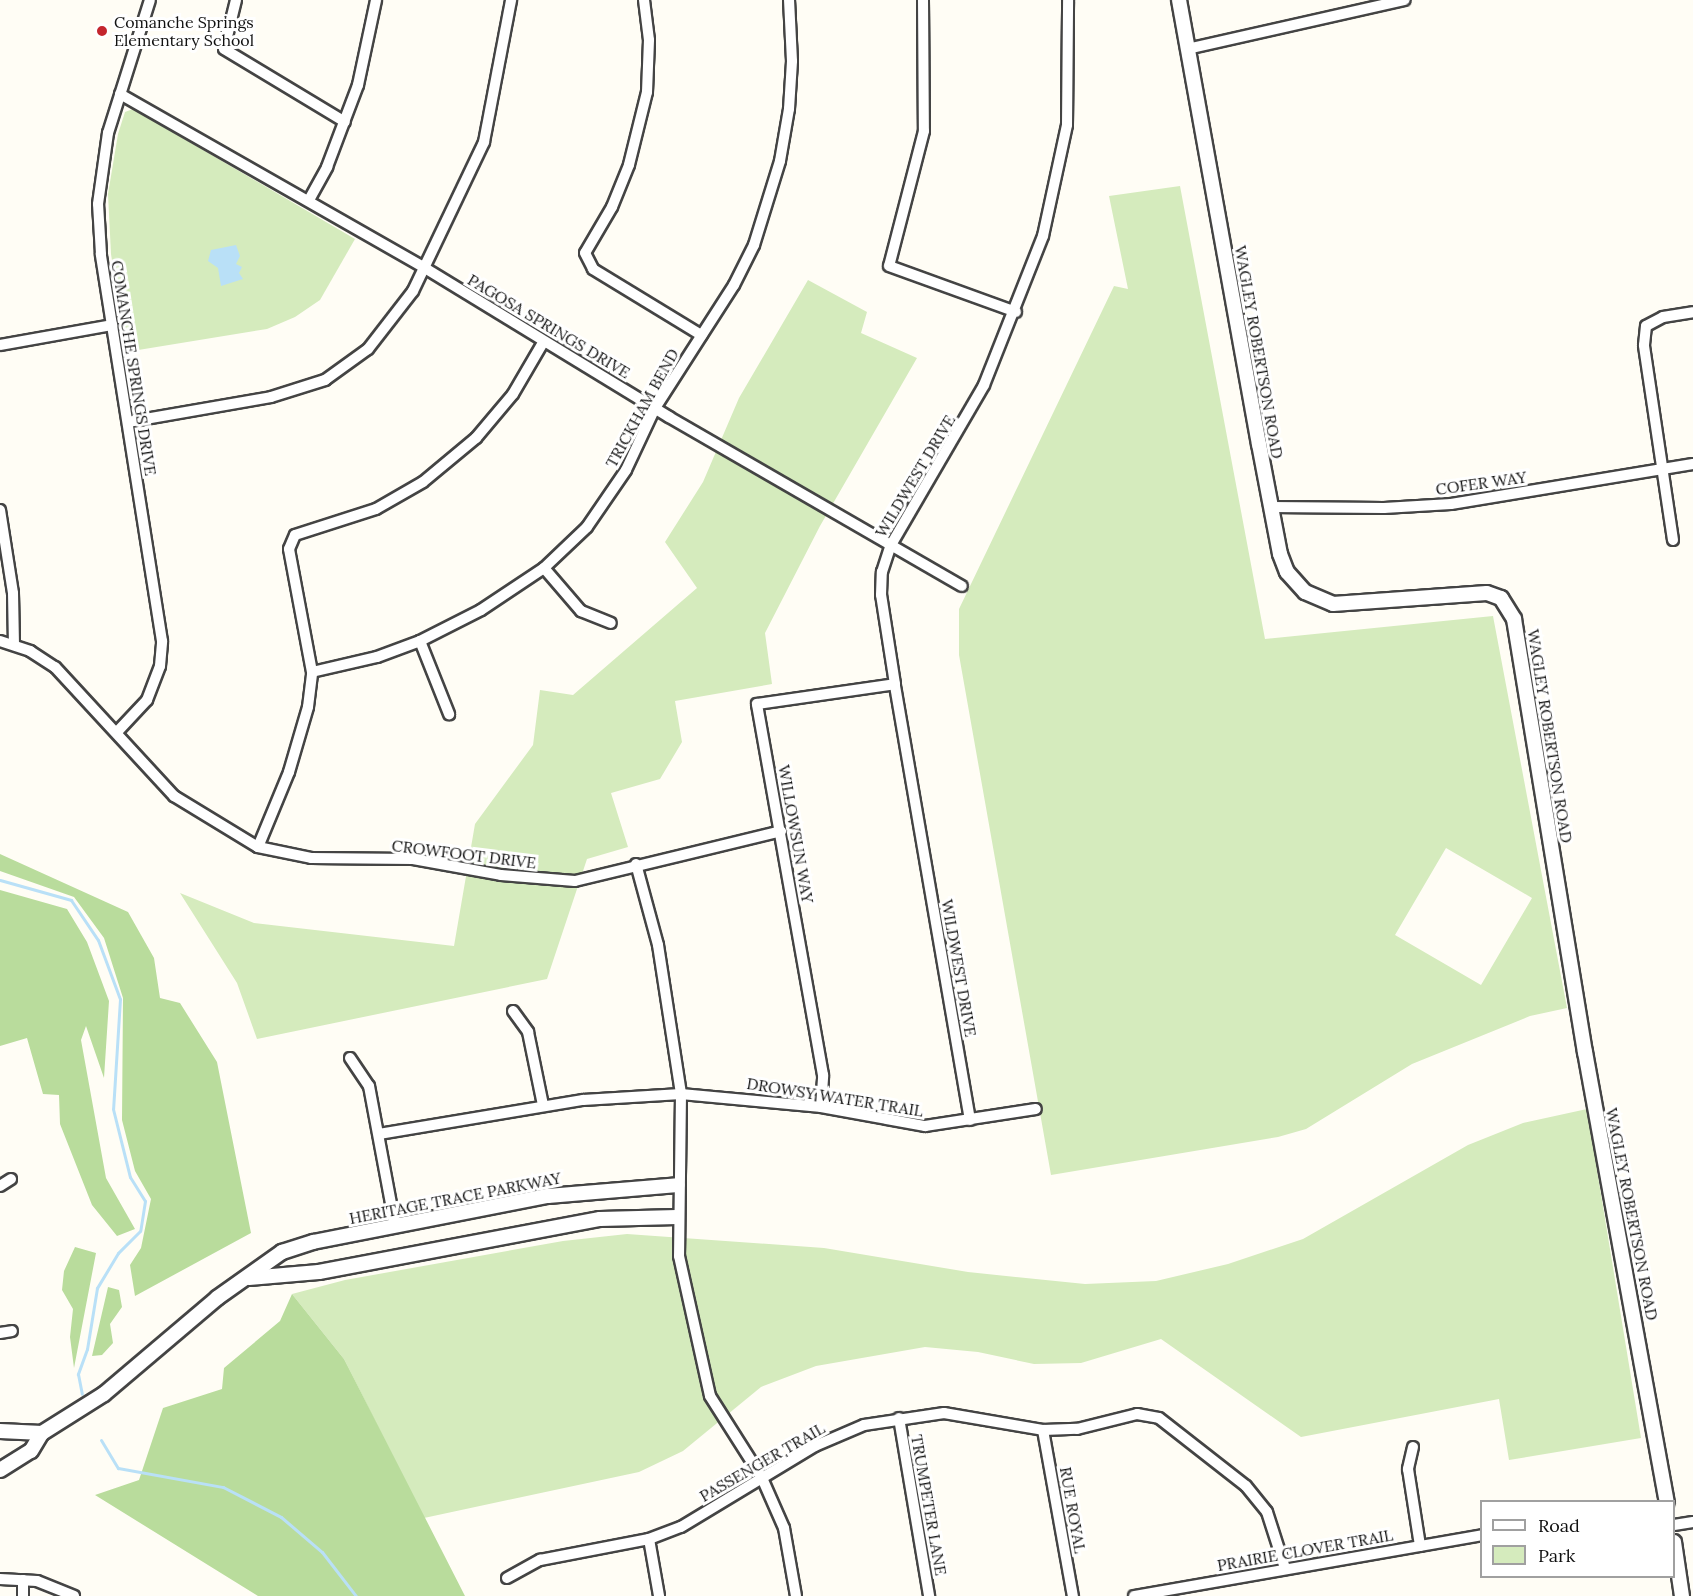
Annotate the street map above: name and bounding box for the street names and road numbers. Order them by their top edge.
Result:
street label: WAGLEY ROBERTSON ROAD [1231,244,1287,460]
street label: COMANCHE SPRINGS DRIVE [107,259,161,477]
street label: PAGOSA SPRINGS DRIVE [464,270,634,382]
street label: TRICKHAM BEND [601,345,683,471]
street label: WILDWEST DRIVE [871,411,959,541]
street label: COFER WAY [1434,467,1528,499]
street label: WAGLEY ROBERTSON ROAD [1524,628,1576,844]
street label: WILLOWSUN WAY [774,763,818,905]
street label: CROWFOOT DRIVE [391,836,537,872]
street label: WILDWEST DRIVE [937,898,981,1038]
street label: DROWSY WATER TRAIL [745,1074,925,1120]
street label: WAGLEY ROBERTSON ROAD [1602,1106,1662,1322]
street label: HERITAGE TRACE PARKWAY [347,1168,563,1228]
street label: PASSENGER TRAIL [696,1418,828,1506]
street label: TRUMPETER LANE [907,1433,951,1577]
street label: RUE ROYAL [1056,1465,1090,1555]
street label: PRAIRIE CLOVER TRAIL [1216,1525,1394,1575]

